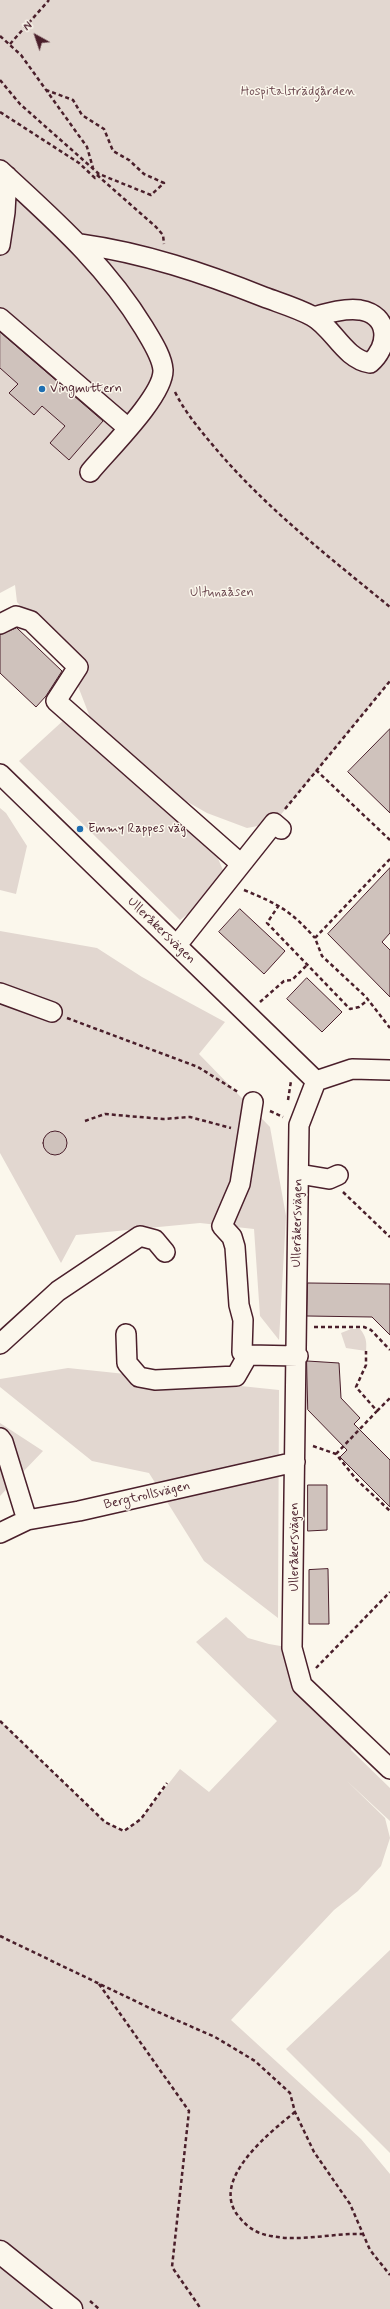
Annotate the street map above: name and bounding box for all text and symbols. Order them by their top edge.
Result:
north arrow [16,16,56,56]
text: N [21,19,36,35]
park label: Hospitalsträdgården [241,84,355,100]
place label: Vingmuttern [50,381,122,397]
marker: Vingmuttern [37,384,47,394]
park label: Ultunaåsen [190,585,254,601]
place label: Emmy Rappes väg [88,821,186,837]
marker: Emmy Rappes väg [75,824,85,834]
street label: Ulleråkersvägen [124,894,198,968]
street label: Ulleråkersvägen [289,1178,307,1268]
street label: Bergtrollsvägen [102,1478,192,1514]
street label: Ulleråkersvägen [287,1503,303,1591]

